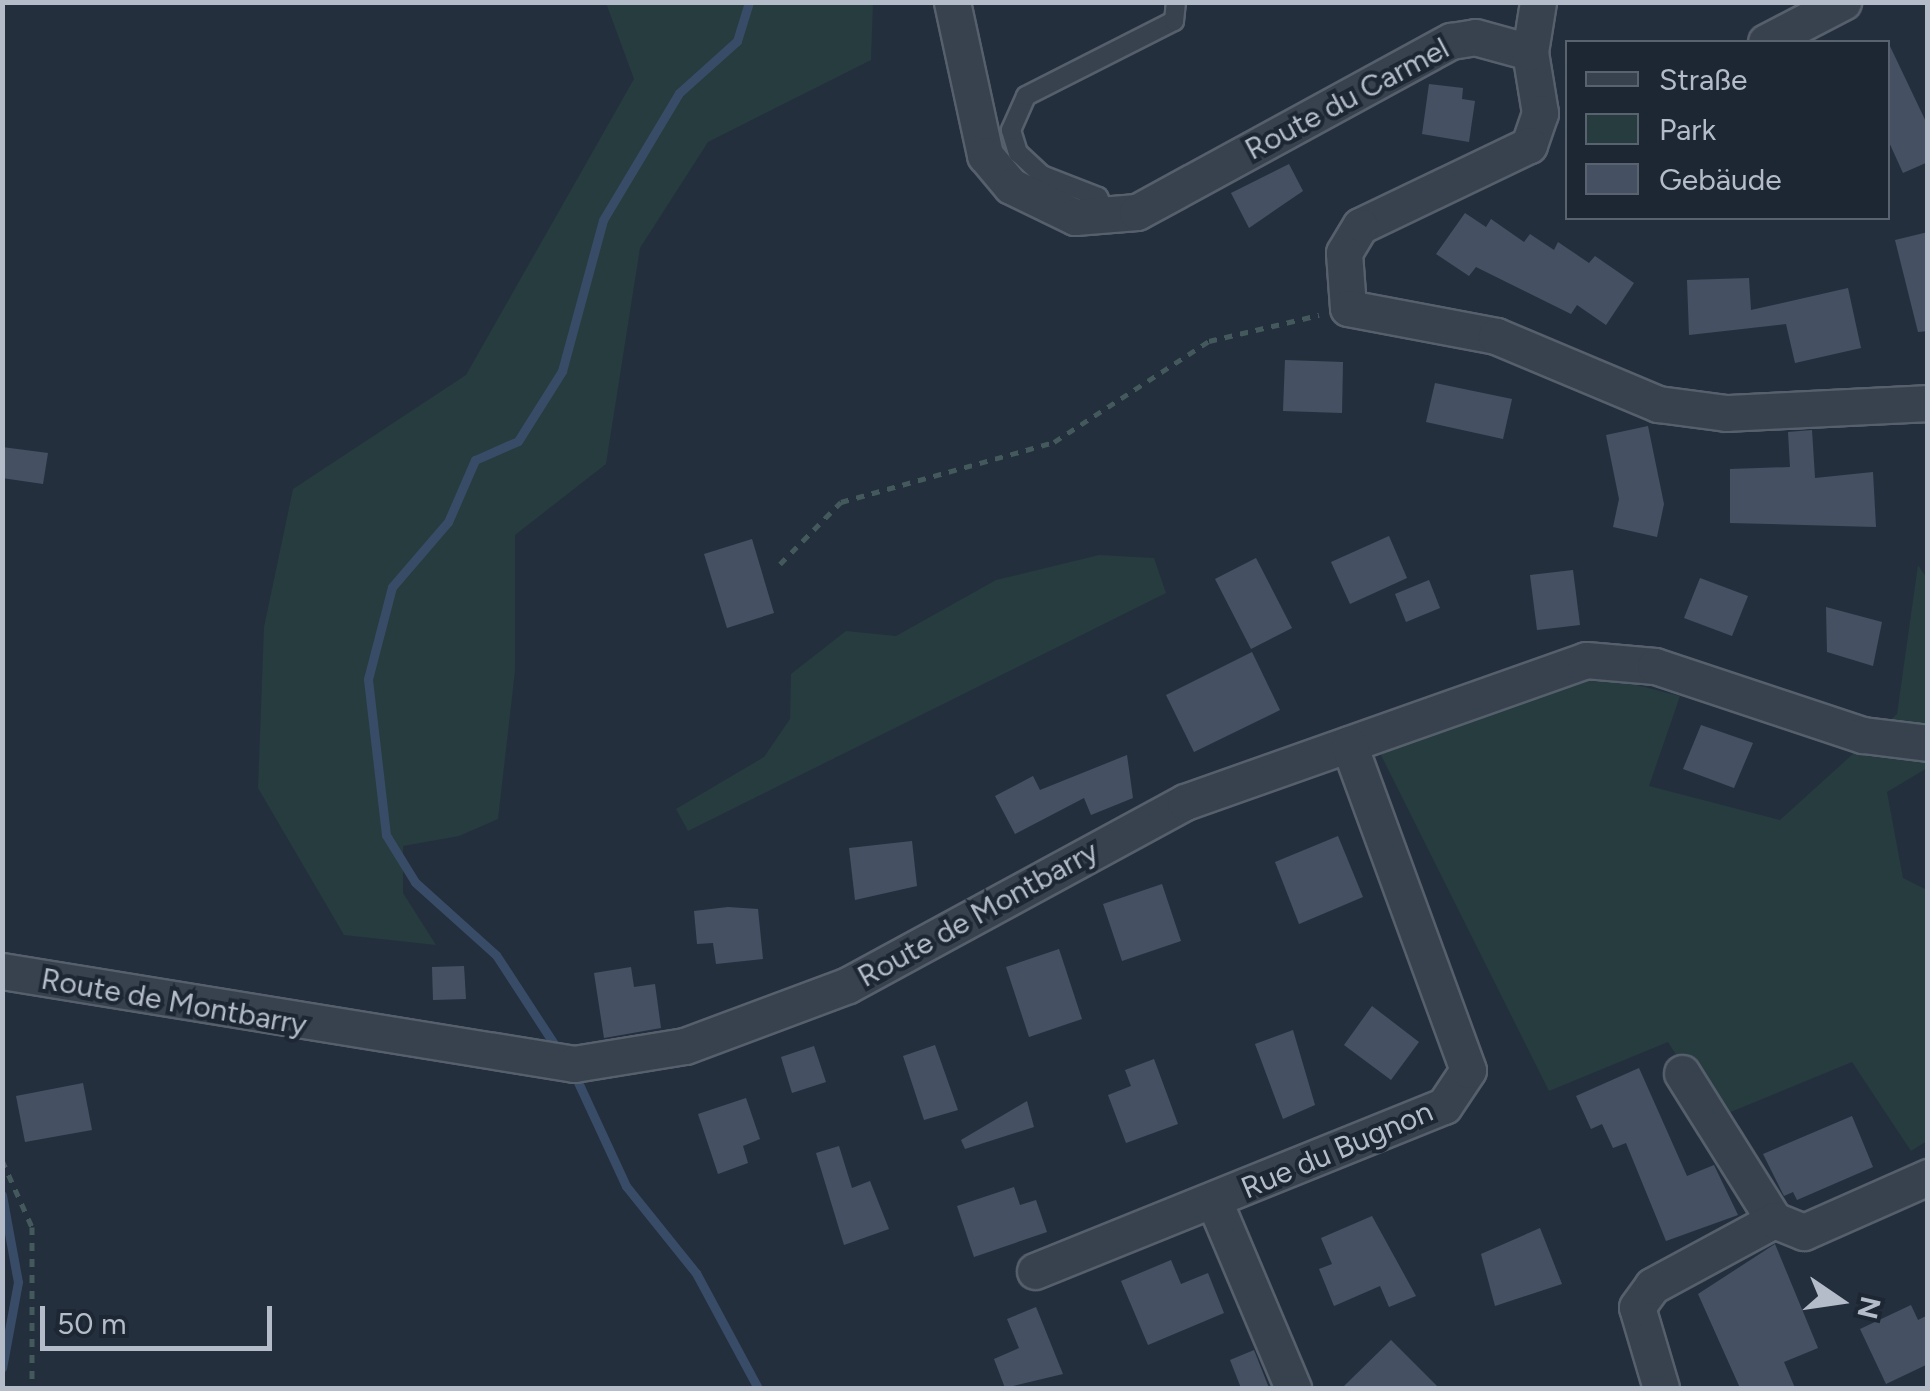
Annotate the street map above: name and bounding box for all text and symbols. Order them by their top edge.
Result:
street label: Route du Carmel [1239,30,1455,168]
legend [1565,40,1890,220]
text: Straße [1659,61,1748,98]
text: Park [1659,111,1716,148]
text: Gebäude [1659,161,1782,198]
street label: Route de Montbarry [852,833,1104,995]
street label: Route de Montbarry [38,961,310,1043]
street label: Rue du Bugnon [1236,1093,1438,1207]
north arrow [1790,1251,1890,1351]
scale bar [45,1286,278,1348]
text: N [1850,1293,1888,1322]
text: 50 m [57,1305,126,1342]

